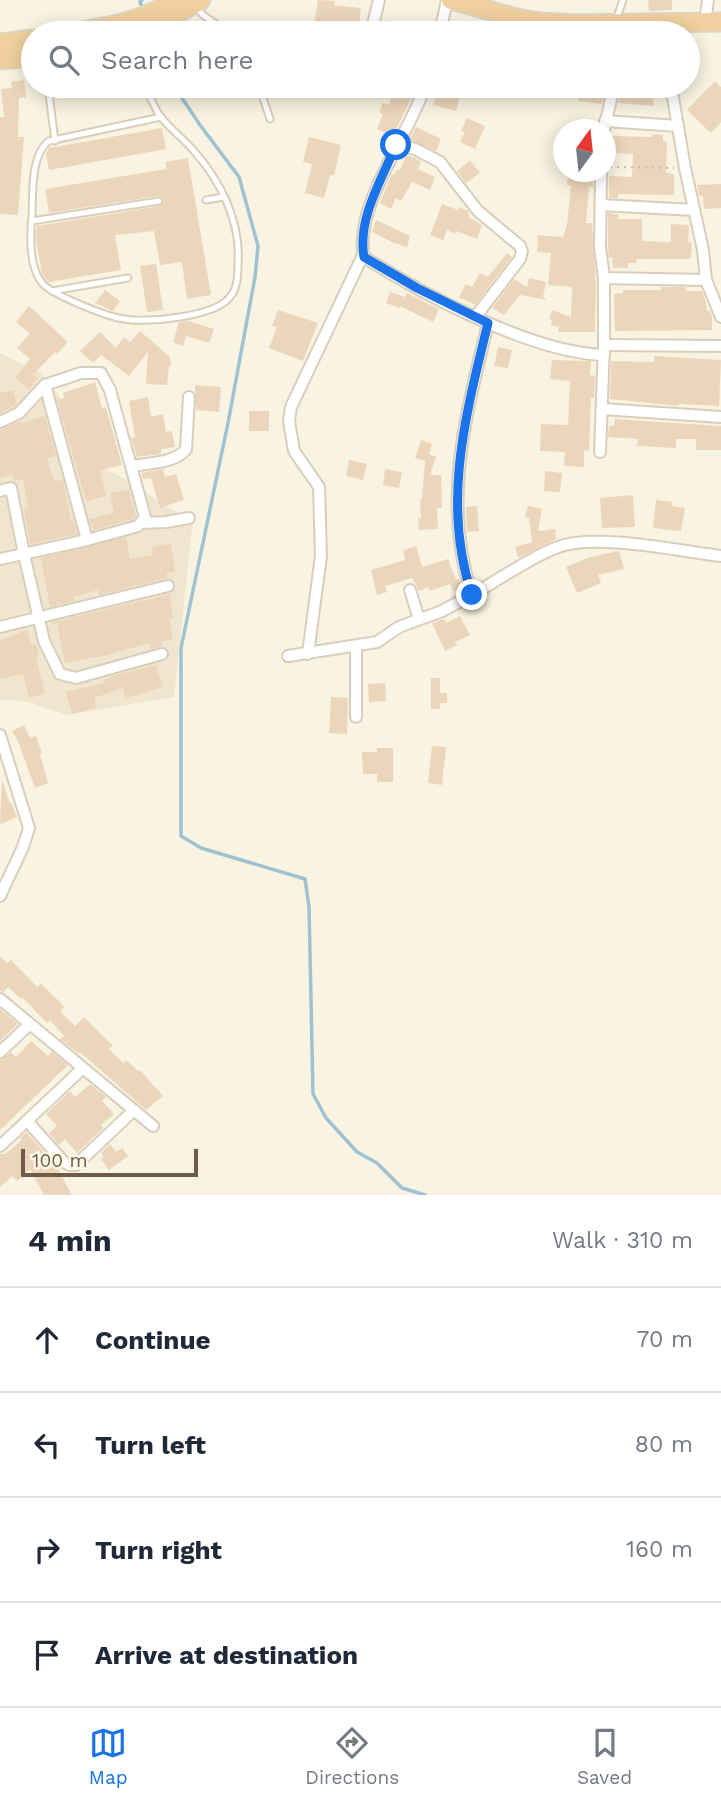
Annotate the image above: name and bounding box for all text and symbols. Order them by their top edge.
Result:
search box [21,21,700,98]
icon: search [45,41,83,79]
text: Search here [101,45,253,75]
north arrow [553,119,616,182]
route start [380,129,411,160]
route end [456,579,487,610]
scale bar [21,1146,198,1178]
text: 100 m [32,1149,88,1172]
text: 4 min [28,1223,112,1258]
text: Walk · 310 m [552,1227,693,1254]
icon: ahead [28,1321,66,1359]
text: Continue [95,1325,211,1355]
text: 70 m [636,1326,693,1353]
icon: left [28,1426,66,1464]
text: Turn left [95,1430,206,1460]
text: 80 m [635,1431,693,1458]
icon: right [28,1531,66,1569]
text: Turn right [95,1535,222,1565]
text: 160 m [626,1536,693,1563]
icon: arrive [28,1636,66,1674]
text: Arrive at destination [95,1640,358,1670]
tab: Map [89,1724,128,1789]
tab: Directions [305,1724,399,1789]
tab: Saved [577,1724,632,1789]

